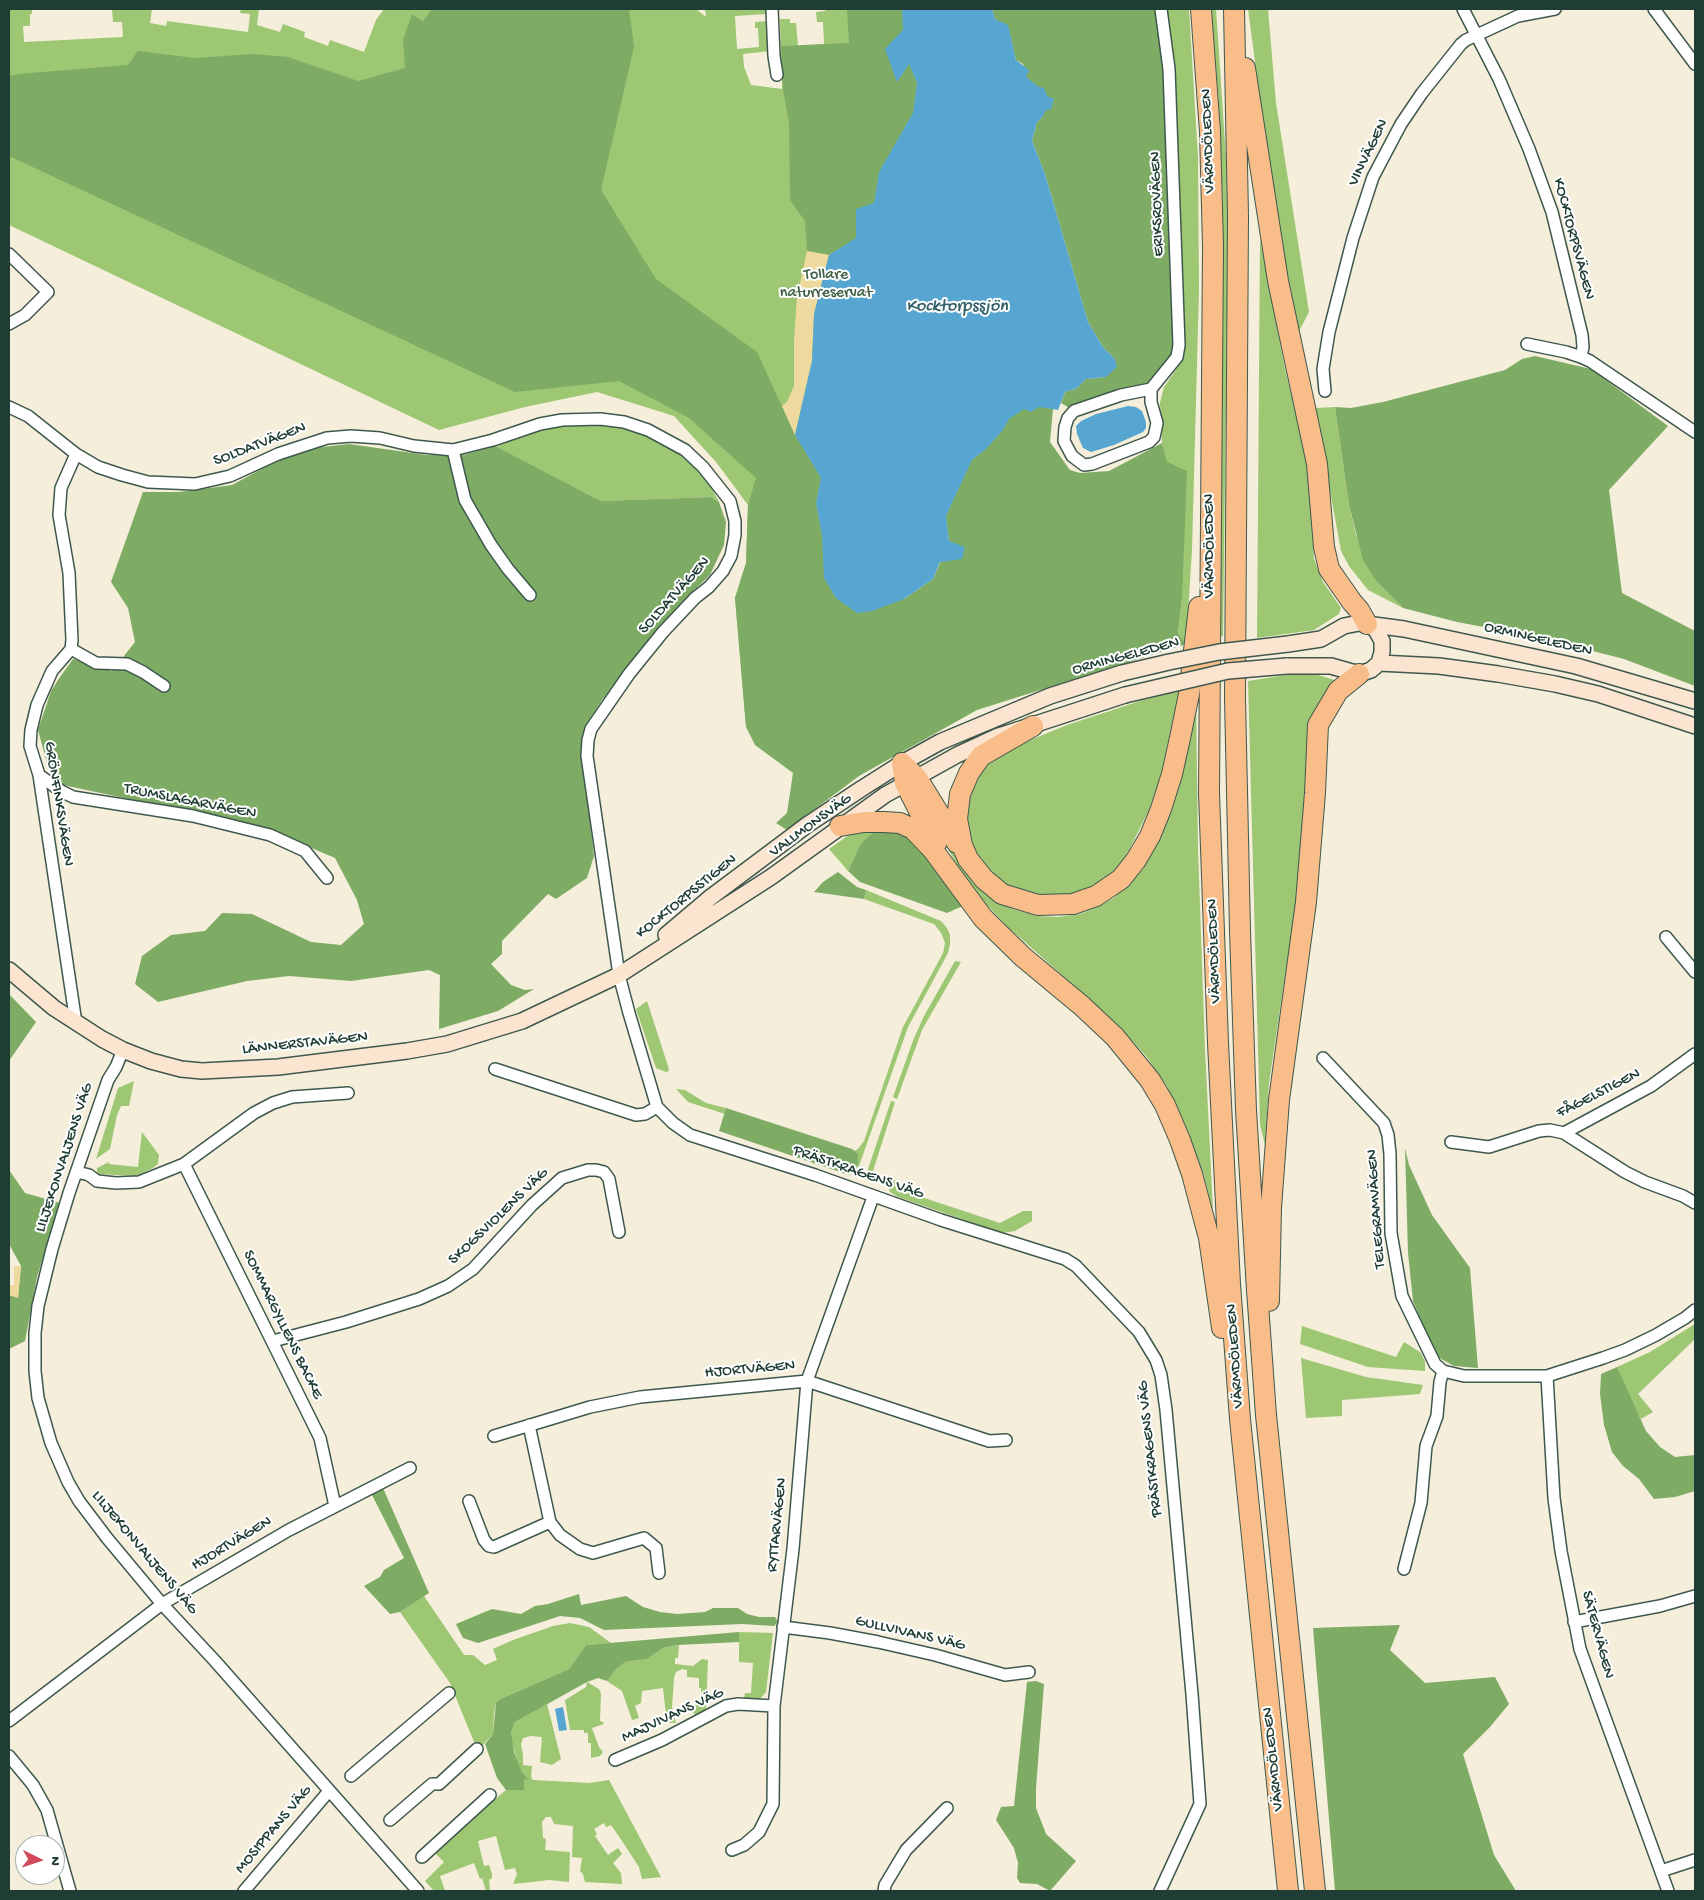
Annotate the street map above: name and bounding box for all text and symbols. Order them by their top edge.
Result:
street label: VÄRMDÖLEDEN [1198,88,1220,194]
street label: VINVÄGEN [1345,116,1393,190]
street label: ERIKSROVÄGEN [1147,151,1169,257]
street label: KOCKTORPSVÄGEN [1548,176,1598,302]
park label: Tollare naturreservat [780,266,872,304]
water label: Kocktorpssjön [906,296,1008,318]
street label: SOLDATVÄGEN [211,419,309,471]
street label: VÄRMDÖLEDEN [1201,494,1221,598]
street label: SOLDATVÄGEN [635,553,715,639]
street label: ORMINGELEDEN [1482,618,1594,662]
street label: ORMINGELEDEN [1070,633,1182,681]
street label: GRÖNFINKSVÄGEN [39,740,77,868]
street label: TRUMSLAGARVÄGEN [122,780,258,824]
street label: VALLMONSVÄG [766,790,856,862]
street label: KOCKTORPSSTIGEN [633,850,741,944]
street label: VÄRMDÖLEDEN [1204,898,1226,1004]
street label: LÄNNERSTAVÄGEN [241,1028,369,1060]
street label: FÅGELSTIGEN [1554,1065,1644,1123]
street label: LILJEKONVALJENS VÄG [32,1081,98,1235]
street label: PRÄSTKRAGENS VÄG [790,1142,926,1204]
street label: TELEGRAMVÄGEN [1363,1149,1391,1269]
street label: SKOGSVIOLENS VÄG [445,1164,553,1270]
street label: SOMMARGYLLENS BACKE [238,1248,326,1402]
street label: VÄRMDÖLEDEN [1223,1303,1249,1409]
street label: HJORTVÄGEN [704,1356,796,1384]
street label: PRÄSTKRAGENS VÄG [1134,1380,1168,1518]
street label: RYTTARVÄGEN [763,1477,793,1573]
street label: LILJEKONVALJENS VÄG [87,1487,201,1619]
street label: HJORTVÄGEN [188,1512,276,1576]
street label: SÄTERVÄGEN [1576,1589,1618,1681]
street label: GULLVIVANS VÄG [853,1612,967,1656]
street label: MAJVIVANS VÄG [619,1684,727,1748]
street label: VÄRMDÖLEDEN [1259,1706,1289,1812]
street label: MOSIPPANS VÄG [232,1782,316,1878]
north arrow [15,1835,65,1885]
text: N [46,1856,63,1866]

